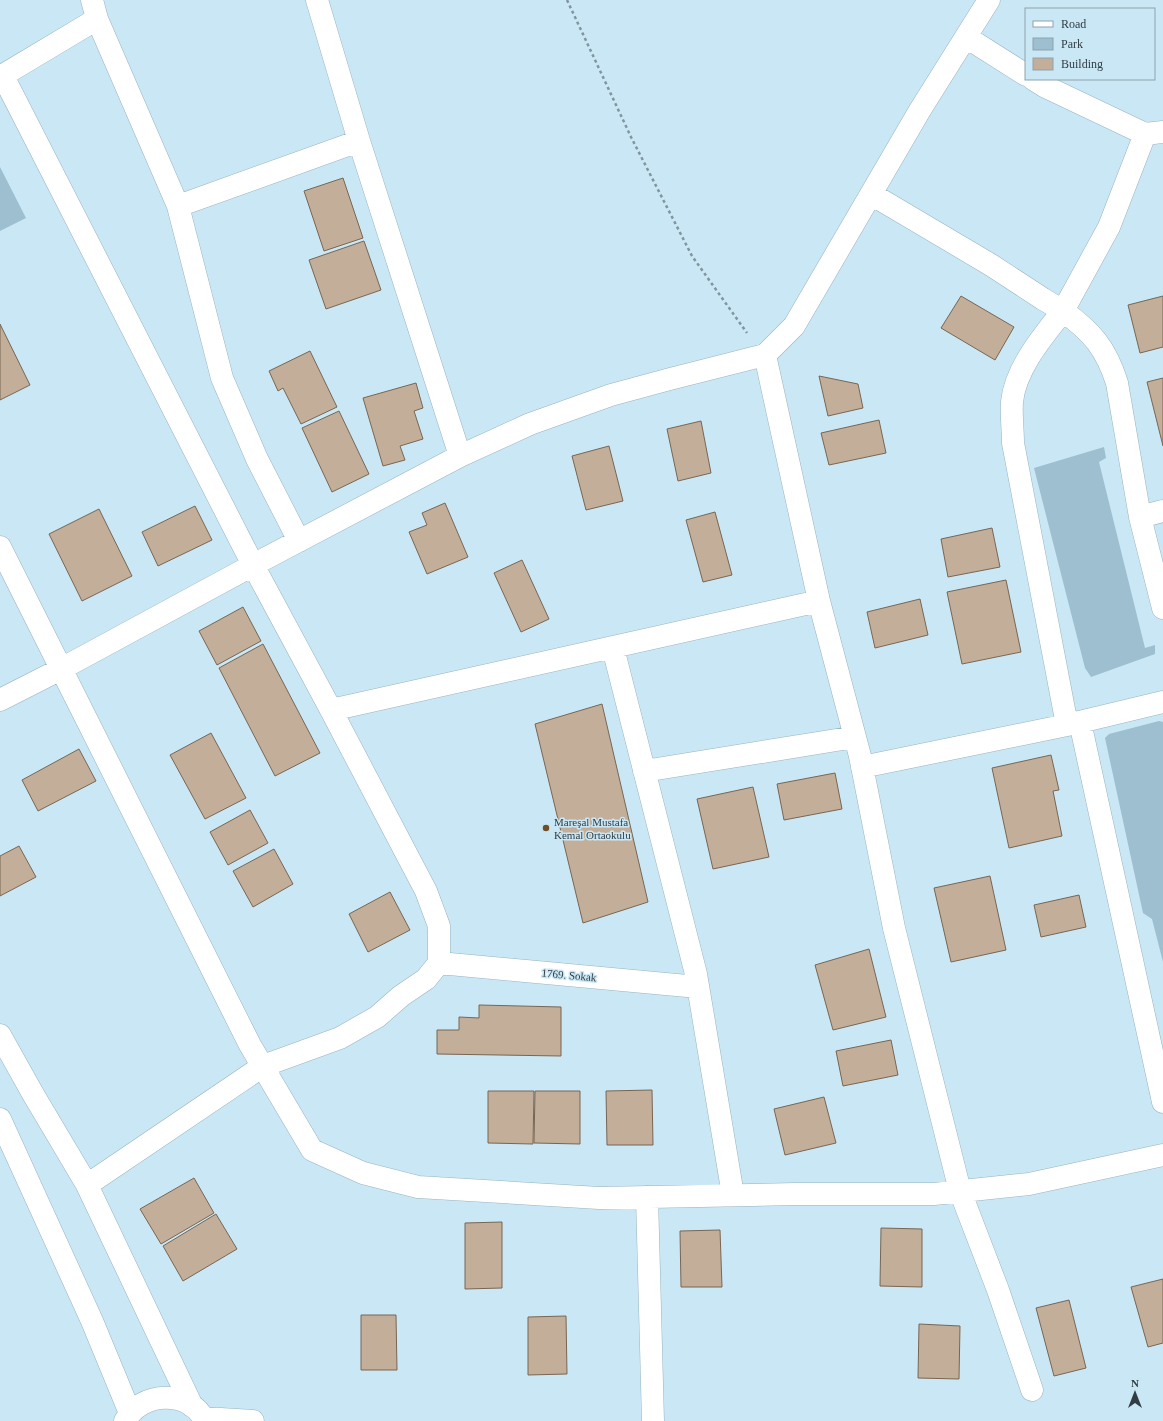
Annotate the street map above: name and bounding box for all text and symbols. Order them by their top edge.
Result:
legend [1025,8,1155,80]
text: Road [1061,17,1086,31]
text: Park [1061,37,1083,51]
text: Building [1061,57,1103,71]
place label: Mareşal Mustafa Kemal Ortaokulu [554,816,631,841]
marker: Mareşal Mustafa Kemal Ortaokulu [541,823,551,833]
street label: 1769. Sokak [541,967,597,983]
north arrow [1115,1373,1155,1413]
text: N [1131,1377,1139,1389]

